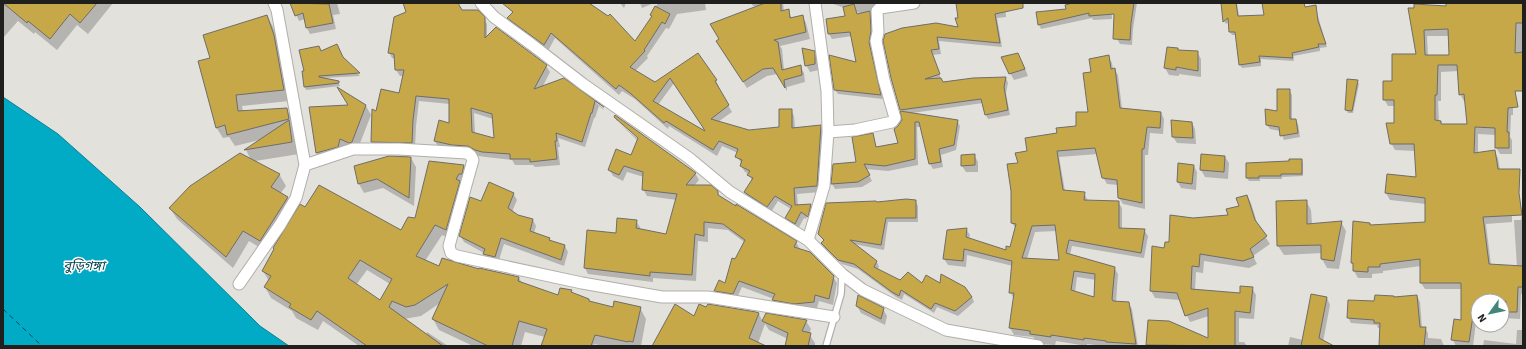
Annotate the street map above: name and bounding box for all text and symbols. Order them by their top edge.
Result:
water label: বুড়িগঙ্গা [63,257,107,275]
north arrow [1470,293,1510,333]
text: N [1474,311,1490,325]

